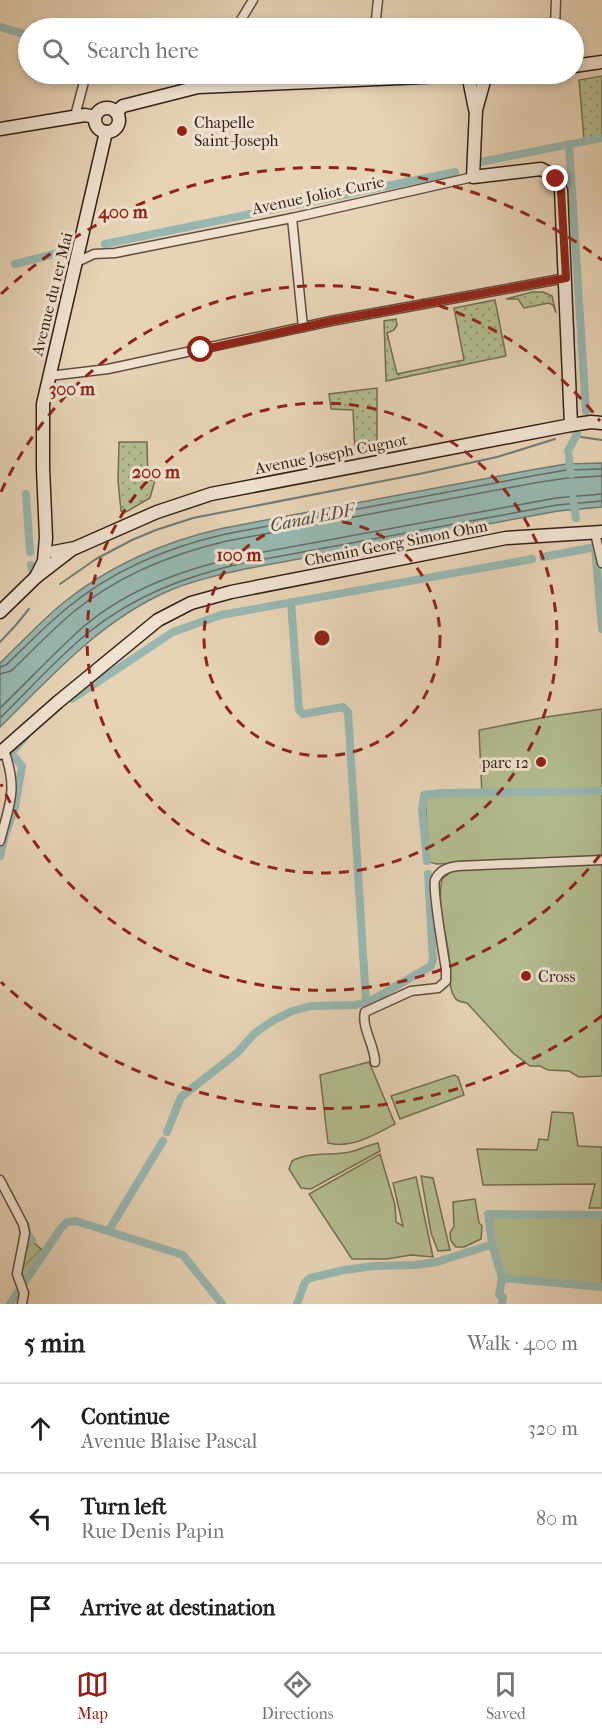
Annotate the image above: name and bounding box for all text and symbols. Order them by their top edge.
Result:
search box [18,18,584,84]
icon: search [39,35,72,68]
text: Search here [87,38,199,64]
place label: Chapelle Saint-Joseph [194,113,279,150]
marker: Chapelle Saint-Joseph [175,124,189,138]
route end [542,165,568,191]
street label: Avenue Joliot-Curie [249,172,386,219]
text: 400 m [97,202,149,223]
street label: Avenue du 1er Mai [27,230,77,359]
route start [187,336,213,362]
text: 300 m [49,379,96,400]
street label: Avenue Joseph Cugnot [252,430,409,478]
text: 200 m [132,462,181,483]
water label: Canal EDF [268,499,358,536]
street label: Chemin Georg Simon Ohm [303,516,490,570]
text: 100 m [216,545,263,566]
centre of rings [312,628,332,648]
place label: parc 12 [481,753,529,772]
marker: parc 12 [534,755,548,769]
place label: Cross [538,967,575,986]
marker: Cross [519,969,533,983]
text: 5 min [24,1328,85,1359]
text: Walk · 400 m [467,1332,578,1355]
text: Continue [81,1404,170,1430]
icon: ahead [24,1412,57,1445]
text: 320 m [528,1417,578,1440]
text: Avenue Blaise Pascal [81,1430,257,1453]
text: Turn left [81,1494,167,1520]
icon: left [24,1502,57,1535]
text: 80 m [536,1507,578,1530]
text: Rue Denis Papin [81,1520,224,1543]
icon: arrive [24,1592,57,1625]
text: Arrive at destination [81,1595,275,1621]
tab: Map [76,1668,109,1723]
tab: Directions [262,1668,334,1723]
tab: Saved [486,1668,526,1723]

